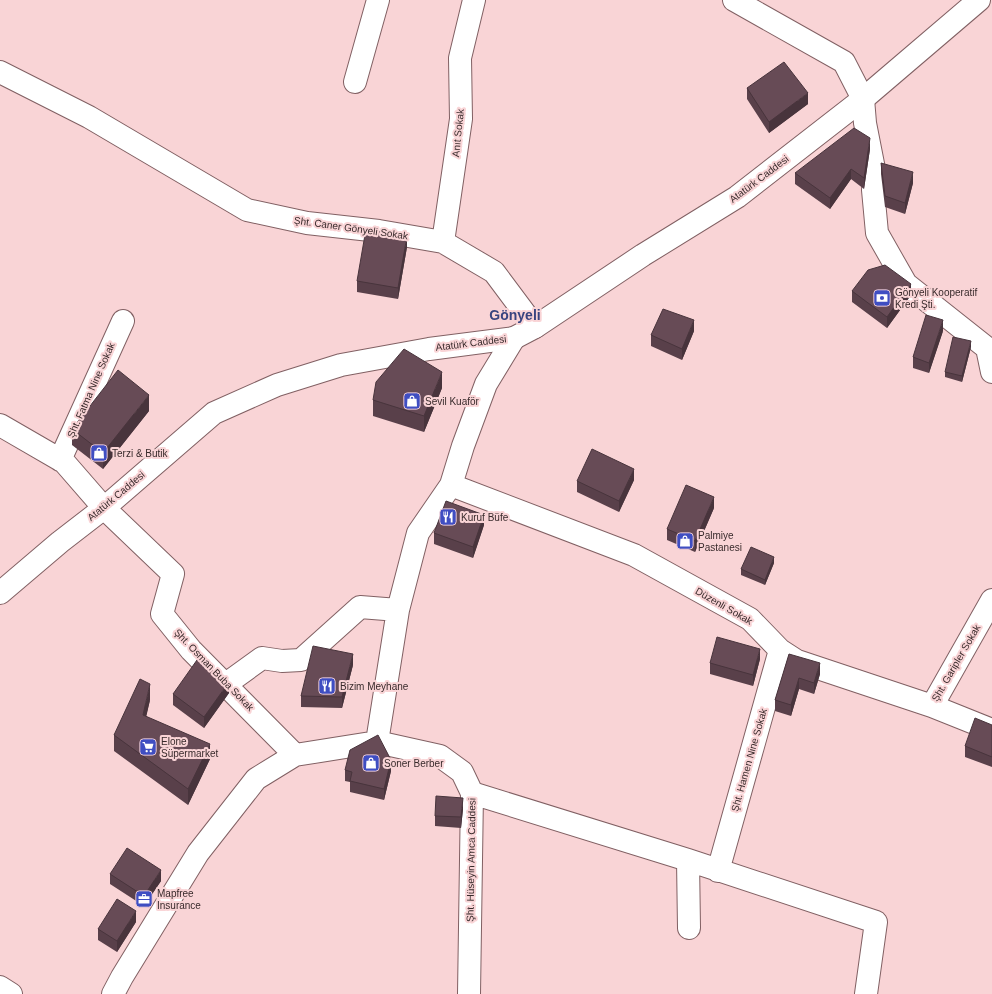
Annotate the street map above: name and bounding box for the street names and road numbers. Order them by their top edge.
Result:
street label: Anıt Sokak [450,107,466,158]
street label: Atatürk Caddesi [727,153,791,205]
street label: Şht. Caner Gönyeli Sokak [293,215,410,242]
street label: Atatürk Caddesi [435,333,507,353]
street label: Şht. Fatma Nine Sokak [65,340,117,439]
street label: Atatürk Caddesi [85,469,147,523]
street label: Düzenli Sokak [694,585,755,627]
street label: Şht. Garipler Sokak [930,622,983,703]
street label: Şht. Osman Buba Sokak [172,627,257,714]
street label: Şht. Hamen Nine Sokak [729,706,769,813]
street label: Şht. Hüseyin Amca Caddesi [464,798,478,922]

